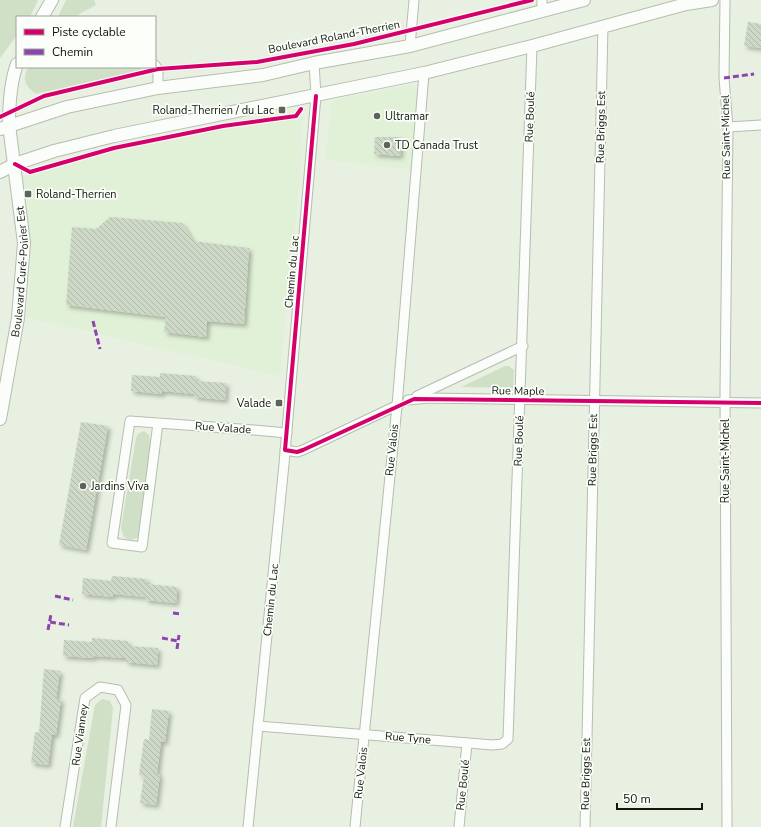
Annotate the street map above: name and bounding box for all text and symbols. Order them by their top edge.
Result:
legend [16,16,156,68]
street label: Boulevard Roland-Therrien [267,17,401,57]
text: Piste cyclable [52,24,126,40]
text: Chemin [52,44,93,60]
street label: Rue Briggs Est [593,90,609,163]
street label: Rue Boulé [522,91,538,143]
street label: Rue Saint-Michel [718,94,734,179]
place label: Roland-Therrien / du Lac [152,103,274,118]
marker: Roland-Therrien / du Lac [277,105,287,115]
place label: Ultramar [385,109,429,124]
marker: Ultramar [372,111,382,121]
place label: TD Canada Trust [395,138,478,153]
marker: TD Canada Trust [382,140,392,150]
place label: Roland-Therrien [36,187,117,202]
marker: Roland-Therrien [23,189,33,199]
street label: Boulevard Curé-Poirier Est [7,205,31,338]
street label: Chemin du Lac [281,235,303,309]
street label: Rue Maple [491,383,545,399]
place label: Valade [236,396,271,411]
marker: Valade [274,398,284,408]
street label: Rue Briggs Est [585,413,601,486]
street label: Rue Boulé [511,415,527,467]
street label: Rue Saint-Michel [718,418,733,503]
street label: Rue Valade [194,419,252,437]
street label: Rue Valois [382,423,402,477]
place label: Jardins Viva [90,479,149,494]
marker: Jardins Viva [78,481,88,491]
street label: Chemin du Lac [260,563,282,637]
street label: Rue Vianney [68,703,92,767]
street label: Rue Tyne [384,729,432,747]
street label: Rue Briggs Est [578,737,594,810]
street label: Rue Valois [351,746,371,800]
street label: Rue Boulé [453,759,473,811]
scale bar [617,785,702,811]
text: 50 m [623,791,651,807]

